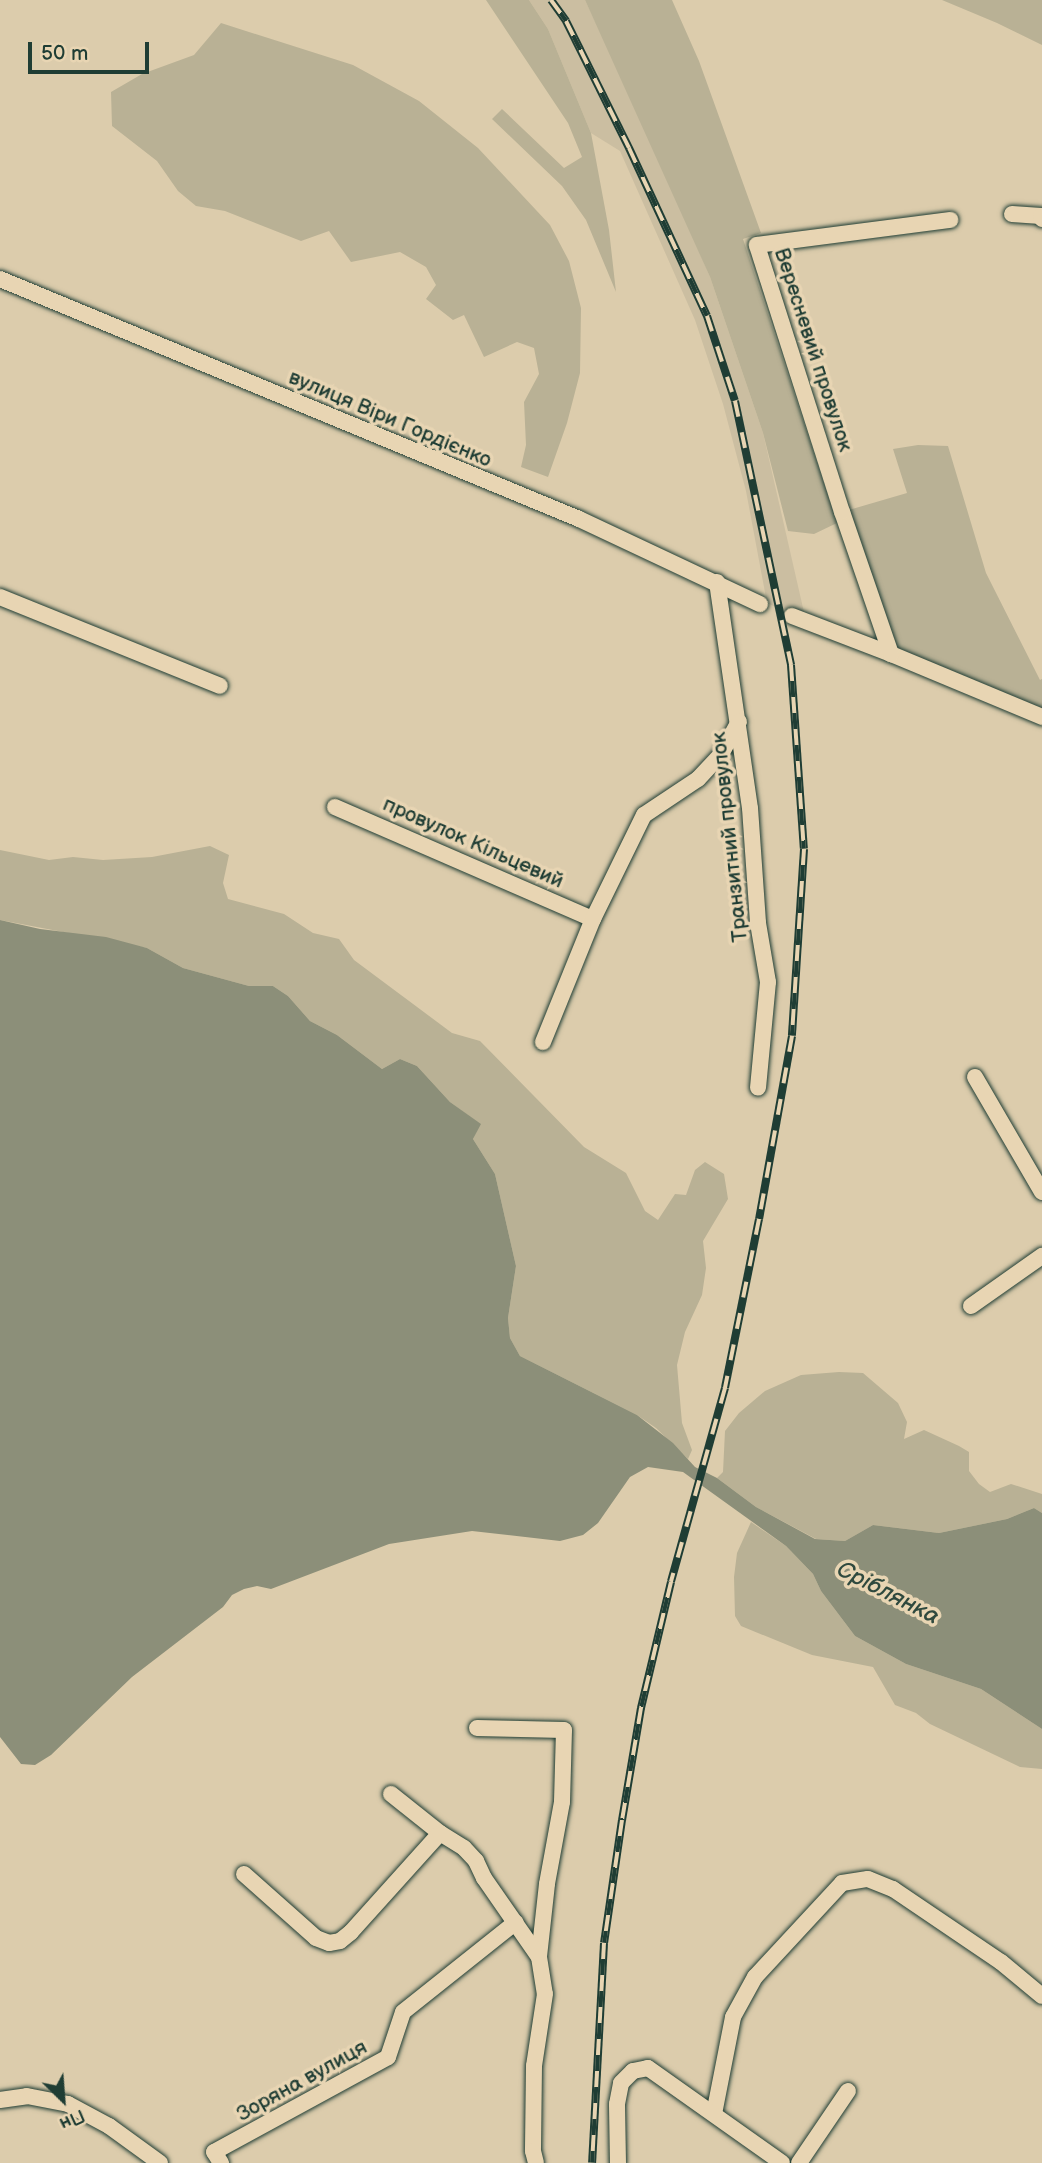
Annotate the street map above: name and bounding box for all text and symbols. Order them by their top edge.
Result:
scale bar [32,28,152,72]
text: 50 m [41,41,88,66]
street label: Вересневий провулок [768,245,858,455]
street label: вулиця Віри Гордієнко [285,365,495,473]
street label: Транзитний провулок [706,731,754,943]
street label: провулок Кільцевий [379,792,567,894]
water label: Сріблянка [832,1555,944,1631]
street label: Зоряна вулиця [232,2035,372,2127]
north arrow [28,2065,98,2135]
text: Пн [56,2104,88,2135]

